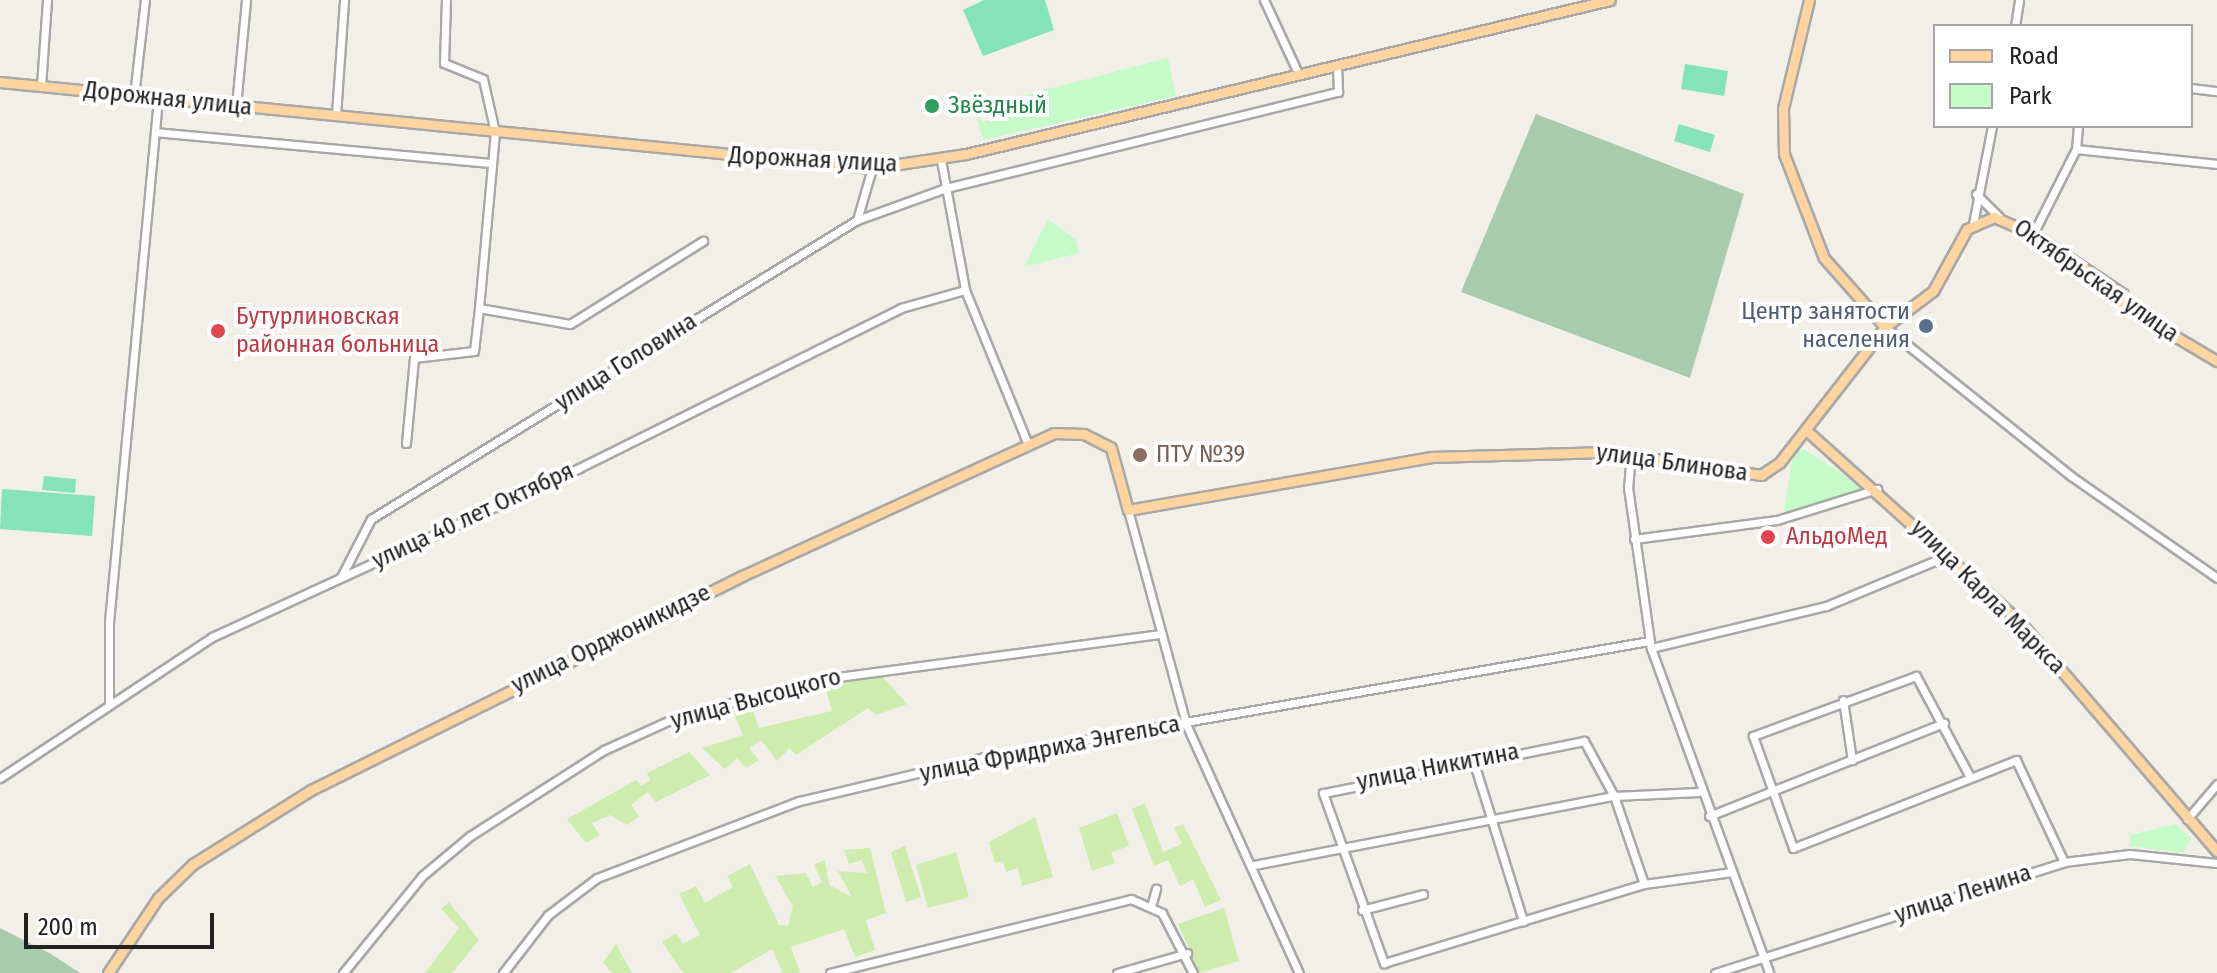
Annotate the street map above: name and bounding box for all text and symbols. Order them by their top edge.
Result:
legend [1933,24,2193,128]
text: Road [2009,42,2059,70]
street label: Дорожная улица [83,76,253,122]
text: Park [2009,82,2052,110]
place label: Звёздный [948,92,1047,120]
marker: Звёздный [923,97,941,115]
street label: Дорожная улица [728,141,898,179]
street label: Октябрьская улица [2008,213,2184,349]
place label: Центр занятости населения [1741,298,1910,354]
place label: Бутурлиновская районная больница [236,303,439,359]
street label: улица Головина [550,307,702,417]
marker: Центр занятости населения [1917,317,1935,335]
marker: Бутурлиновская районная больница [207,320,229,342]
street label: улица Блинова [1595,438,1749,488]
place label: ПТУ №39 [1156,441,1245,469]
marker: ПТУ №39 [1131,446,1149,464]
street label: улица 40 лет Октября [368,457,578,575]
street label: улица Карла Маркса [1905,514,2071,680]
place label: АльдоМед [1786,523,1888,551]
marker: АльдоМед [1757,526,1779,548]
street label: улица Орджоникидзе [507,578,715,700]
street label: улица Высоцкого [668,662,844,736]
street label: улица Фридриха Энгельса [918,710,1182,788]
street label: улица Никитина [1355,737,1521,797]
street label: улица Ленина [1891,858,2035,930]
scale bar [28,897,218,947]
text: 200 m [38,913,98,941]

